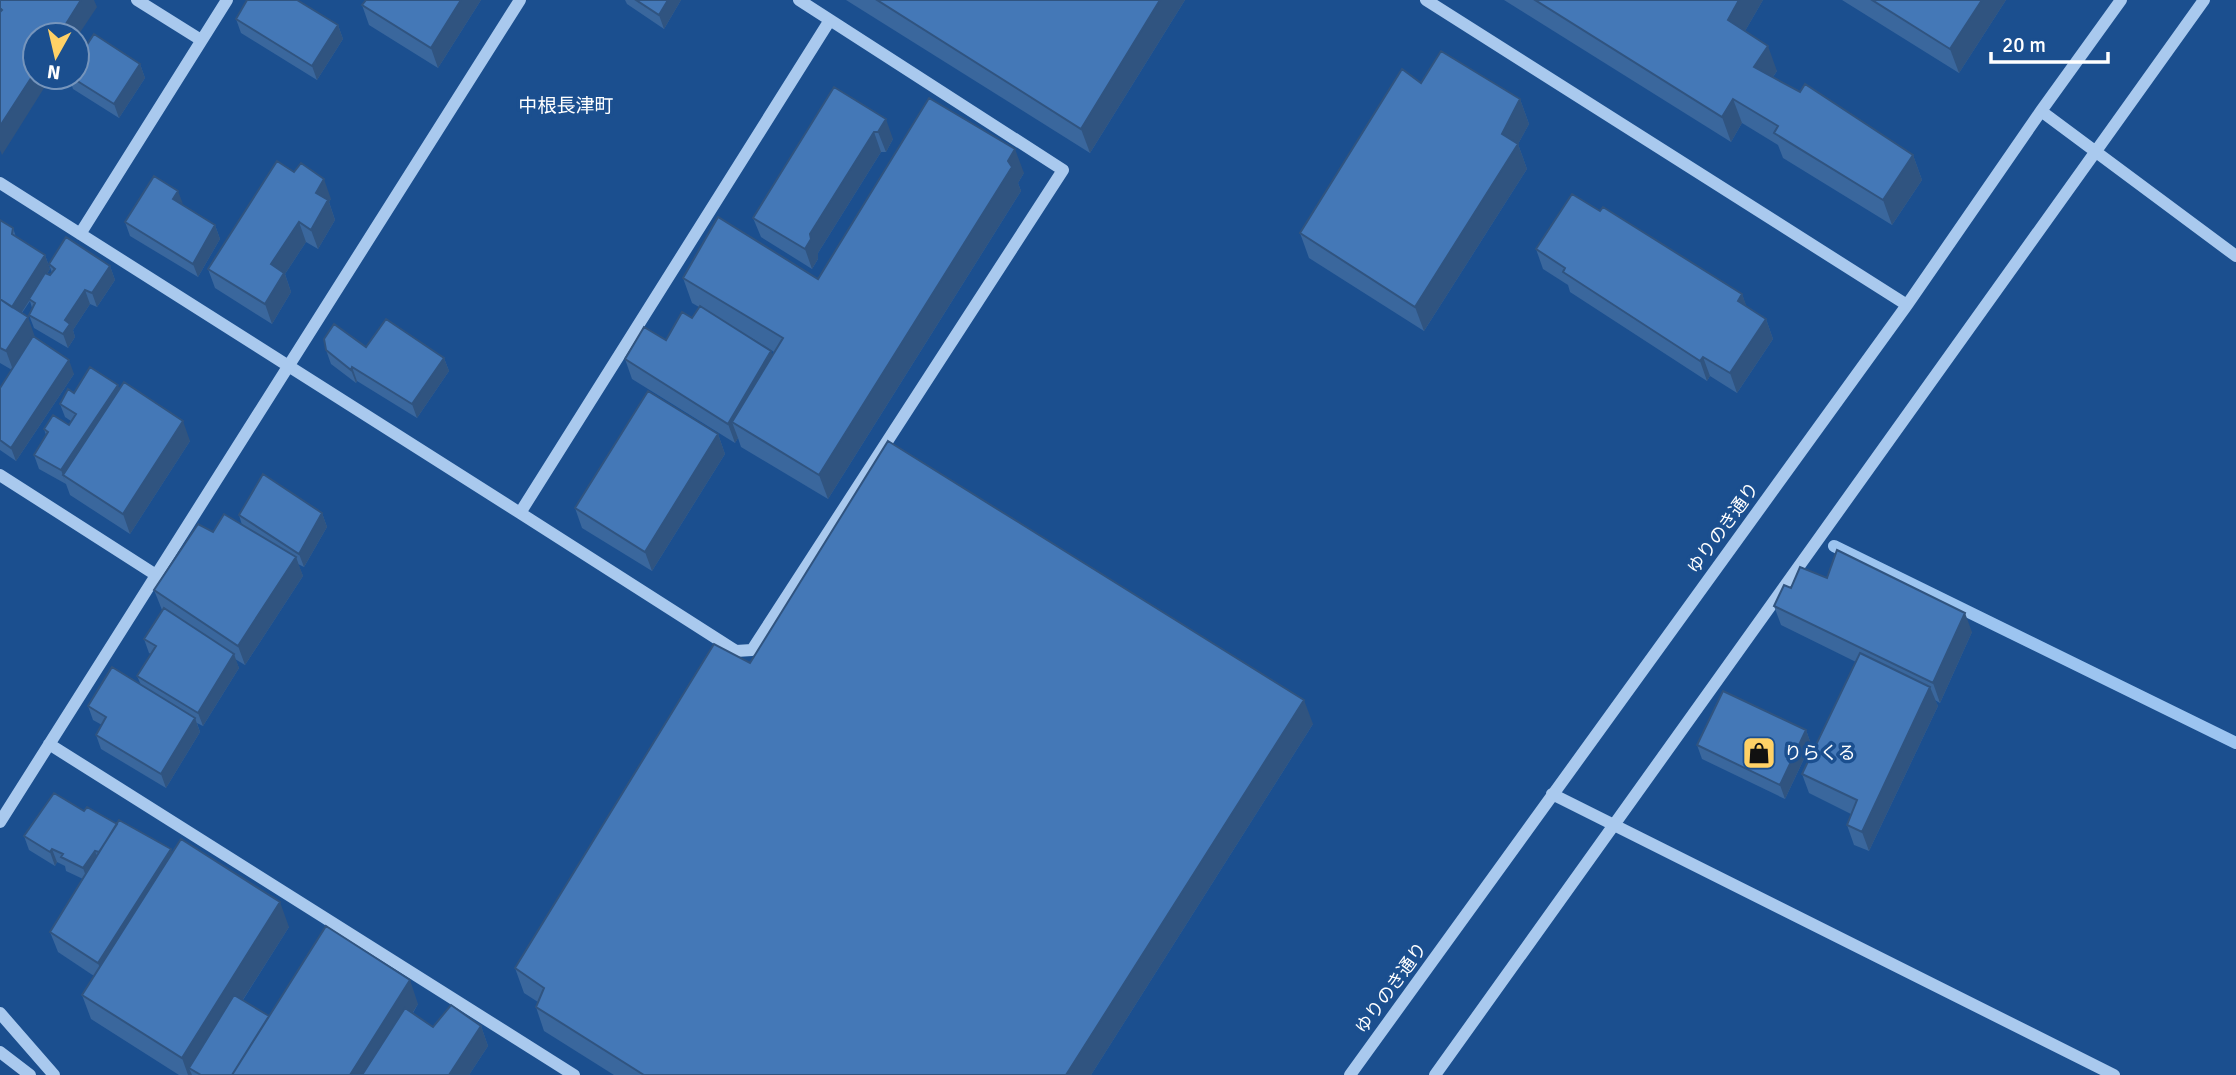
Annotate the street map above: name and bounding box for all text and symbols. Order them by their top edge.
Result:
north arrow [21,21,91,91]
scale bar [1991,21,2108,65]
text: 20 m [2002,32,2046,58]
text: N [46,59,62,85]
district label: 中根長津町 [518,94,614,118]
street label: ゆりのき通り [1683,478,1763,578]
shop icon: りらくる [1740,734,1778,772]
place label: りらくる [1784,742,1856,764]
street label: ゆりのき通り [1351,938,1431,1038]

